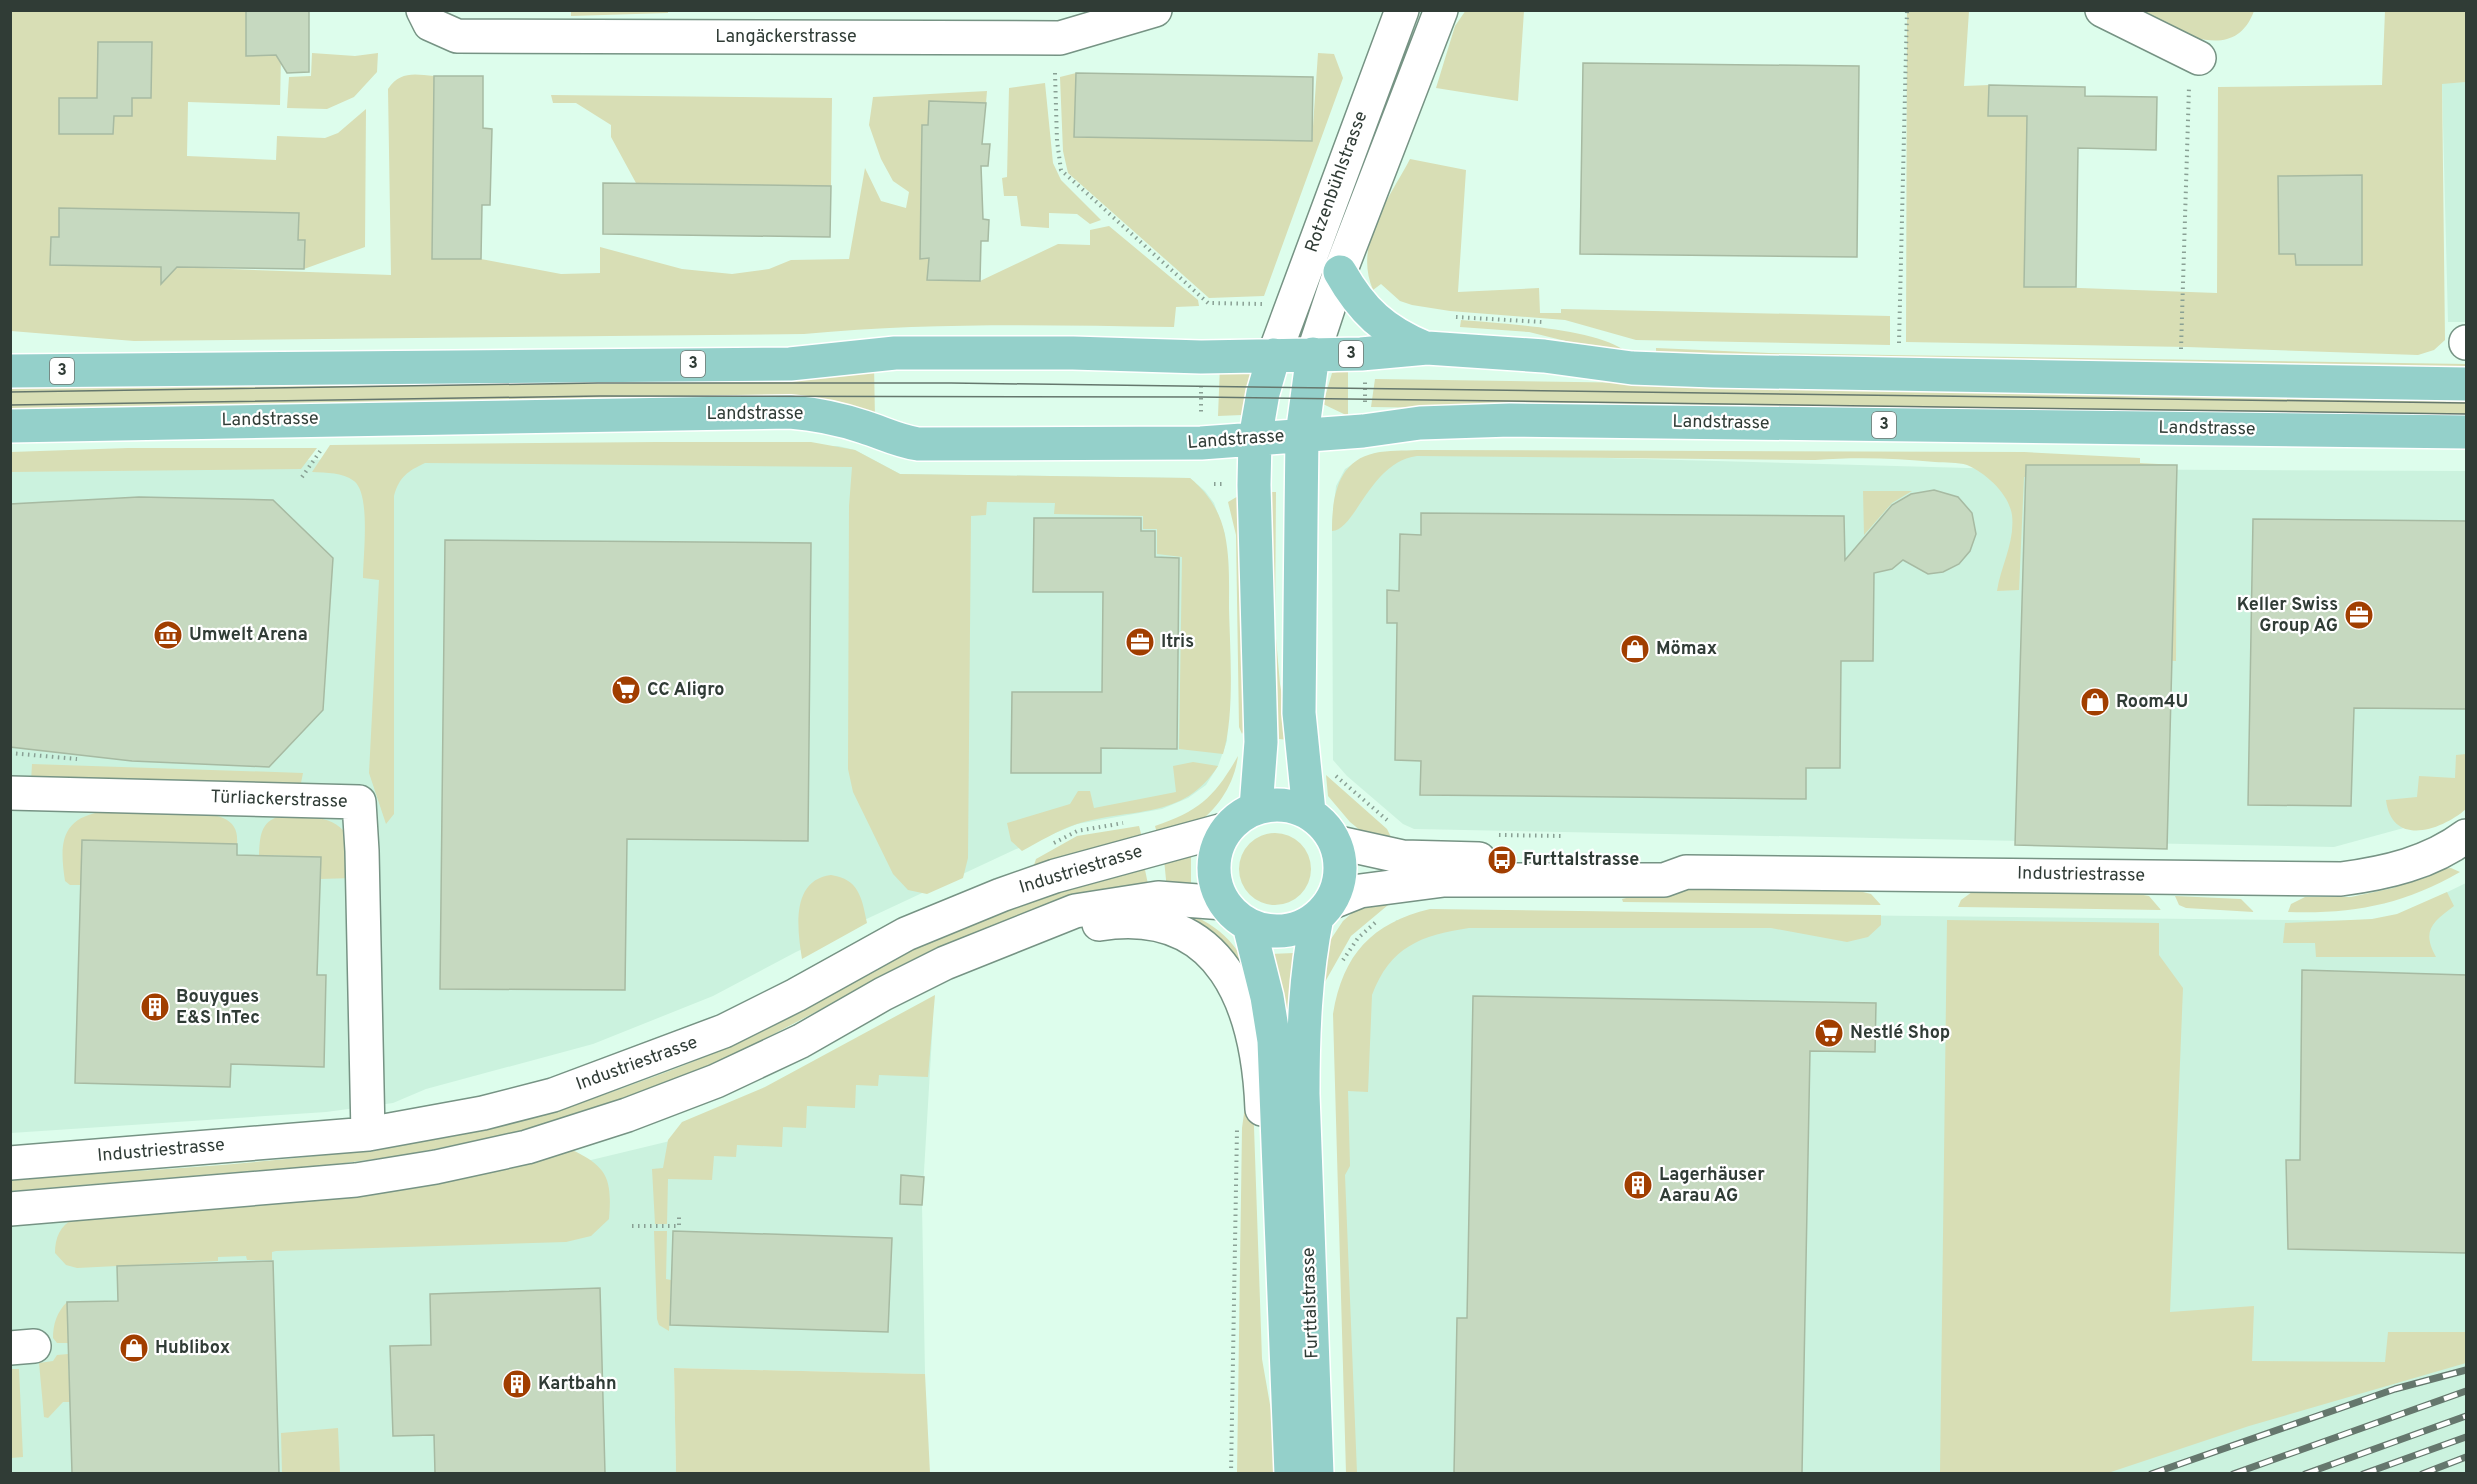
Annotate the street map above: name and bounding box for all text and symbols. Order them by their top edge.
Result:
street label: Langäckerstrasse [715,26,857,49]
street label: Rotzenbühlstrasse [1301,108,1373,256]
road number: 3 [1339,341,1363,367]
road number: 3 [681,351,705,377]
road number: 3 [50,358,74,384]
street label: Landstrasse [706,403,804,426]
street label: Landstrasse [221,408,319,432]
street label: Landstrasse [1672,411,1770,435]
road number: 3 [1872,412,1896,438]
street label: Landstrasse [2158,417,2256,441]
street label: Landstrasse [1187,425,1285,455]
place label: Keller Swiss Group AG [2237,594,2338,638]
office icon: Keller Swiss Group AG [2343,599,2375,631]
museum icon: Umwelt Arena [152,619,184,651]
place label: Umwelt Arena [189,624,308,647]
office icon: Itris [1124,626,1156,658]
place label: Itris [1161,631,1194,654]
shop icon: Mömax [1619,633,1651,665]
place label: Mömax [1656,638,1717,661]
supermarket icon: CC Aligro [610,674,642,706]
place label: CC Aligro [647,679,724,702]
shop icon: Room4U [2079,686,2111,718]
place label: Room4U [2116,691,2188,714]
street label: Türliackerstrasse [210,786,348,814]
street label: Industriestrasse [1016,840,1146,900]
bus stop icon: Furttalstrasse [1486,844,1518,876]
place label: Furttalstrasse [1523,849,1639,872]
street label: Industriestrasse [2017,862,2145,888]
place label: Bouygues E&S InTec [176,986,260,1030]
building icon: Bouygues E&S InTec [139,991,171,1023]
supermarket icon: Nestlé Shop [1813,1017,1845,1049]
place label: Nestlé Shop [1850,1022,1950,1045]
street label: Industriestrasse [573,1031,701,1097]
street label: Industriestrasse [96,1134,226,1168]
place label: Lagerhäuser Aarau AG [1659,1164,1765,1208]
building icon: Lagerhäuser Aarau AG [1622,1169,1654,1201]
street label: Furttalstrasse [1298,1247,1324,1359]
shop icon: Hublibox [118,1332,150,1364]
place label: Hublibox [155,1337,230,1360]
building icon: Kartbahn [501,1368,533,1400]
place label: Kartbahn [538,1373,617,1396]

